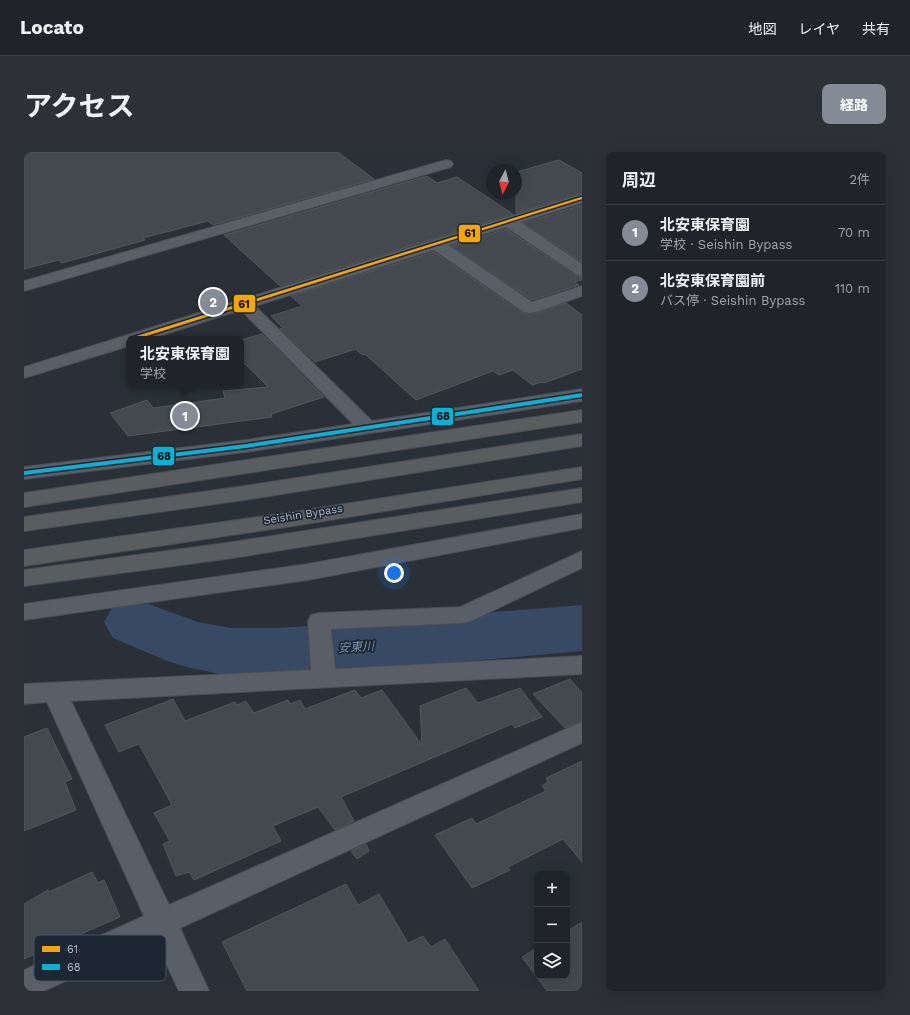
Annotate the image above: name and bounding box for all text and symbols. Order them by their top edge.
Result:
text: Locato [20,16,84,39]
text: 地図 [748,21,776,37]
text: レイヤ [798,21,840,37]
text: 共有 [862,21,890,37]
button: 経路 [822,84,886,124]
text: アクセス [24,90,135,123]
north arrow [486,164,522,200]
text: 周辺 [622,170,656,190]
text: 2件 [849,172,870,187]
text: 北安東保育園 [660,216,750,234]
line badge: 61 [458,224,481,243]
text: 1 [632,225,638,240]
text: 70 m [838,225,870,240]
text: 61 [464,227,476,240]
text: 学校 · Seishin Bypass [660,237,792,252]
text: 北安東保育園前 [660,272,765,290]
text: 2 [631,281,639,296]
text: 110 m [835,281,870,296]
pin: 2 [200,287,226,317]
text: バス停 · Seishin Bypass [660,293,805,308]
line badge: 61 [233,294,256,313]
text: 61 [238,298,250,311]
popup [126,336,244,388]
text: 北安東保育園 [140,345,230,363]
text: 学校 [140,366,166,381]
pin: 1 [172,401,198,431]
line badge: 68 [431,407,454,426]
text: 68 [436,410,450,423]
line badge: 68 [152,446,175,466]
text: 68 [157,450,171,463]
street label: Seishin Bypass [263,502,344,527]
your location [384,563,404,583]
water label: 安東川 [338,639,376,655]
map controls [534,871,570,979]
button: + [534,871,570,907]
button: − [534,907,570,943]
legend [34,935,166,981]
text: 61 [67,943,78,956]
button: layers [534,943,570,979]
text: 68 [67,961,81,974]

